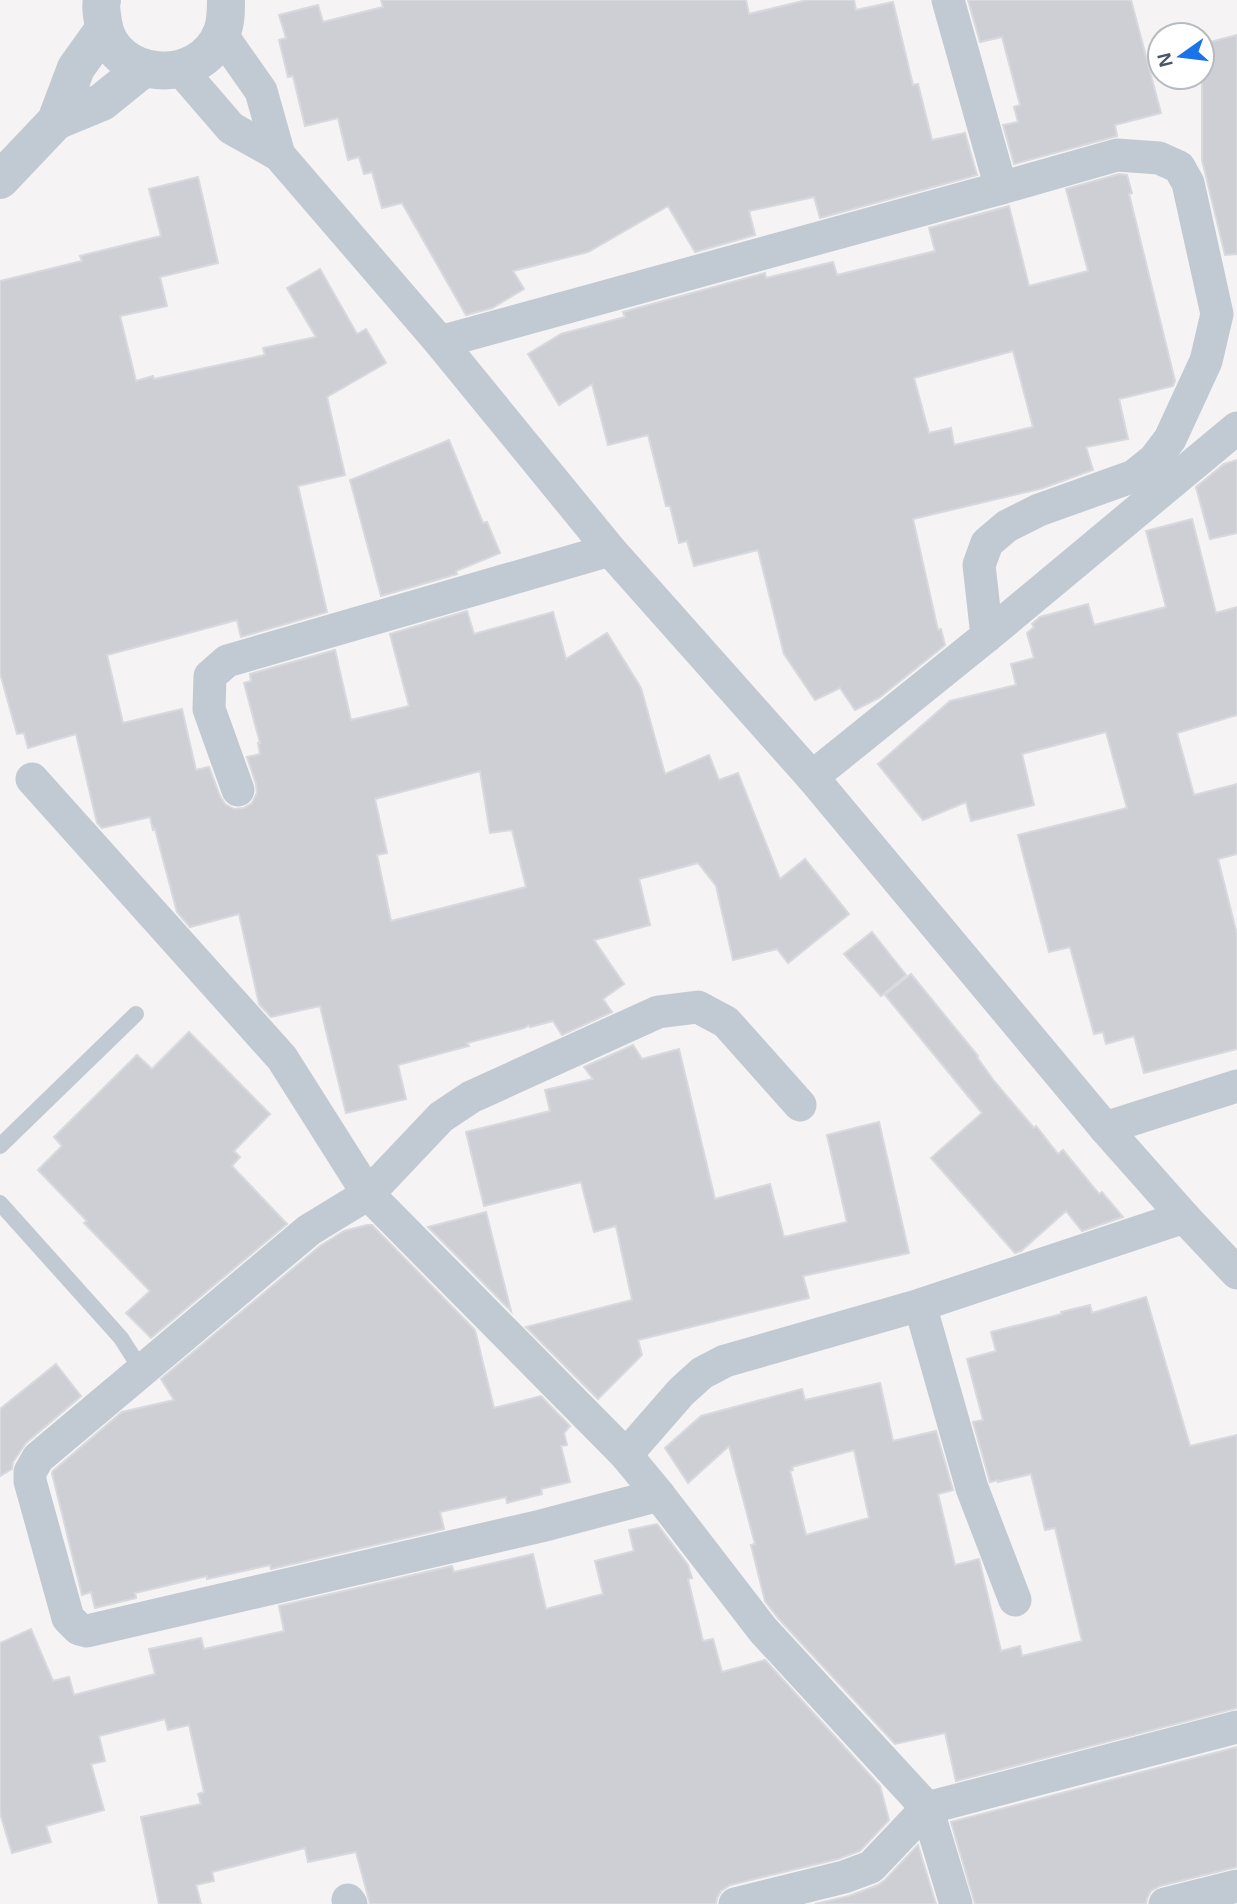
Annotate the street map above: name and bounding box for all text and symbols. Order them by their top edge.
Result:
north arrow [1146,21,1216,91]
text: N [1153,51,1177,69]

